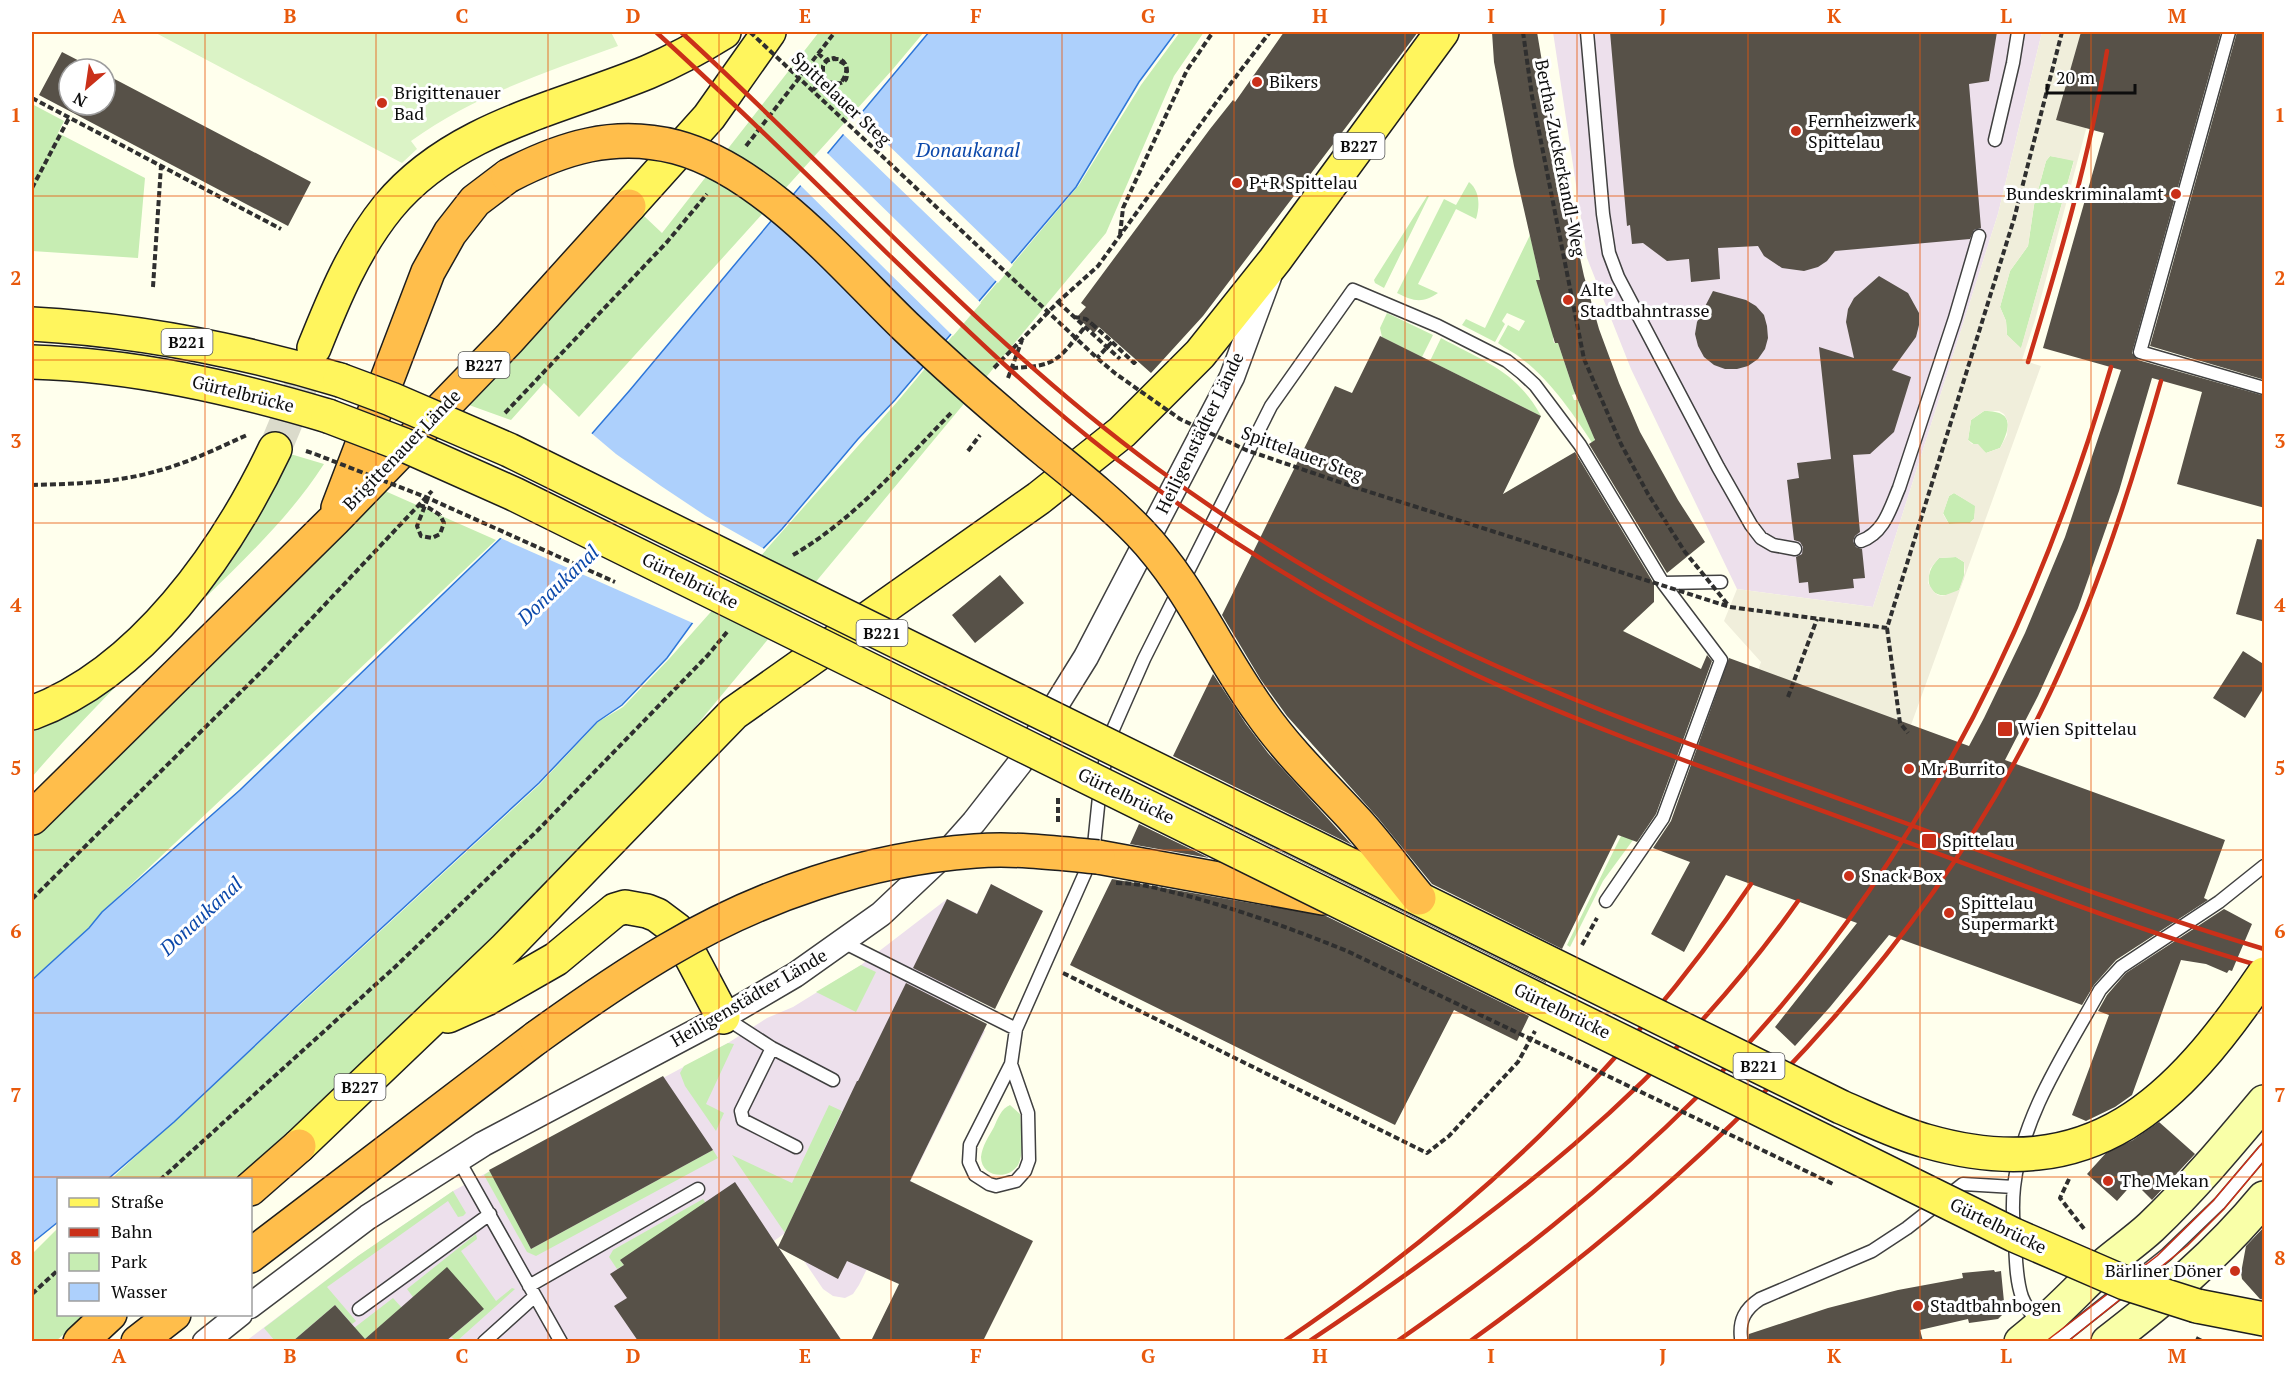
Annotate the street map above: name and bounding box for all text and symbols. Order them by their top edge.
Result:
text: A [112,2,127,29]
text: B [284,2,297,29]
text: C [455,2,469,29]
text: D [626,2,640,29]
text: E [799,2,811,29]
text: F [970,2,982,29]
text: G [1141,2,1155,29]
text: H [1312,2,1328,29]
text: I [1487,2,1495,29]
text: J [1659,2,1667,29]
text: K [1827,2,1842,29]
text: L [2000,2,2012,29]
text: M [2168,2,2187,29]
street label: Spittelauer Steg [787,46,897,151]
north arrow [57,57,117,117]
street label: Bertha-Zuckerkandl-Weg [1530,57,1592,259]
scale bar [2047,57,2136,95]
text: 20 m [2056,65,2096,89]
place label: Bikers [1269,69,1318,93]
marker: Bikers [1250,75,1264,89]
place label: Brigittenauer Bad [394,80,501,125]
text: N [69,88,90,113]
marker: Brigittenauer Bad [375,96,389,110]
text: 1 [10,101,22,128]
text: 1 [2274,101,2286,128]
place label: Fernheizwerk Spittelau [1808,108,1917,153]
marker: Fernheizwerk Spittelau [1789,124,1803,138]
road number: B227 [1334,133,1384,159]
water label: Donaukanal [915,136,1021,163]
place label: P+R Spittelau [1249,170,1358,194]
marker: P+R Spittelau [1230,176,1244,190]
place label: Bundeskriminalamt [2006,181,2164,205]
marker: Bundeskriminalamt [2169,187,2183,201]
text: 2 [10,264,22,291]
text: 2 [2274,264,2286,291]
place label: Alte Stadtbahntrasse [1580,277,1710,322]
marker: Alte Stadtbahntrasse [1561,293,1575,307]
road number: B221 [162,329,213,355]
street label: Heiligenstädter Lände [1150,348,1249,517]
road number: B227 [458,352,510,378]
street label: Gürtelbrücke [190,369,297,417]
street label: Brigittenauer Lände [337,383,465,515]
street label: Spittelauer Steg [1238,420,1367,486]
text: 3 [10,427,22,454]
text: 3 [2274,427,2286,454]
water label: Donaukanal [510,538,605,631]
street label: Gürtelbrücke [638,546,743,614]
text: 4 [10,591,22,618]
text: 4 [2274,591,2286,618]
road number: B221 [856,620,908,646]
place label: Wien Spittelau [2018,716,2137,740]
marker: Wien Spittelau [1996,720,2014,738]
text: 5 [10,754,22,781]
text: 5 [2274,754,2286,781]
place label: Mr Burrito [1921,756,2005,780]
street label: Gürtelbrücke [1074,761,1179,829]
marker: Mr Burrito [1902,762,1916,776]
place label: Spittelau [1942,828,2015,852]
marker: Spittelau [1920,832,1938,850]
place label: Snack Box [1861,863,1943,887]
marker: Snack Box [1842,869,1856,883]
water label: Donaukanal [153,870,248,962]
place label: Spittelau Supermarkt [1961,890,2055,935]
marker: Spittelau Supermarkt [1942,906,1956,920]
text: 6 [10,917,22,944]
text: 6 [2274,917,2286,944]
street label: Heiligenstädter Lände [666,943,831,1052]
street label: Gürtelbrücke [1510,976,1615,1044]
road number: B221 [1734,1053,1784,1079]
road number: B227 [334,1074,386,1100]
text: 7 [10,1081,22,1108]
text: 7 [2274,1081,2286,1108]
place label: The Mekan [2120,1168,2209,1192]
marker: The Mekan [2101,1174,2115,1188]
legend [57,1178,252,1316]
text: Straße [111,1189,164,1213]
street label: Gürtelbrücke [1946,1191,2051,1259]
text: Bahn [111,1219,153,1243]
text: 8 [10,1244,22,1271]
text: 8 [2274,1244,2286,1271]
text: Park [111,1249,148,1273]
place label: Bärliner Döner [2105,1258,2223,1282]
marker: Bärliner Döner [2228,1264,2242,1278]
text: Wasser [111,1279,167,1303]
place label: Stadtbahnbogen [1930,1293,2062,1317]
marker: Stadtbahnbogen [1911,1299,1925,1313]
text: A [112,1342,127,1369]
text: B [284,1342,297,1369]
text: C [455,1342,469,1369]
text: D [626,1342,640,1369]
text: E [799,1342,811,1369]
text: F [970,1342,982,1369]
text: G [1141,1342,1155,1369]
text: H [1312,1342,1328,1369]
text: I [1487,1342,1495,1369]
text: J [1659,1342,1667,1369]
text: K [1827,1342,1842,1369]
text: L [2000,1342,2012,1369]
text: M [2168,1342,2187,1369]

